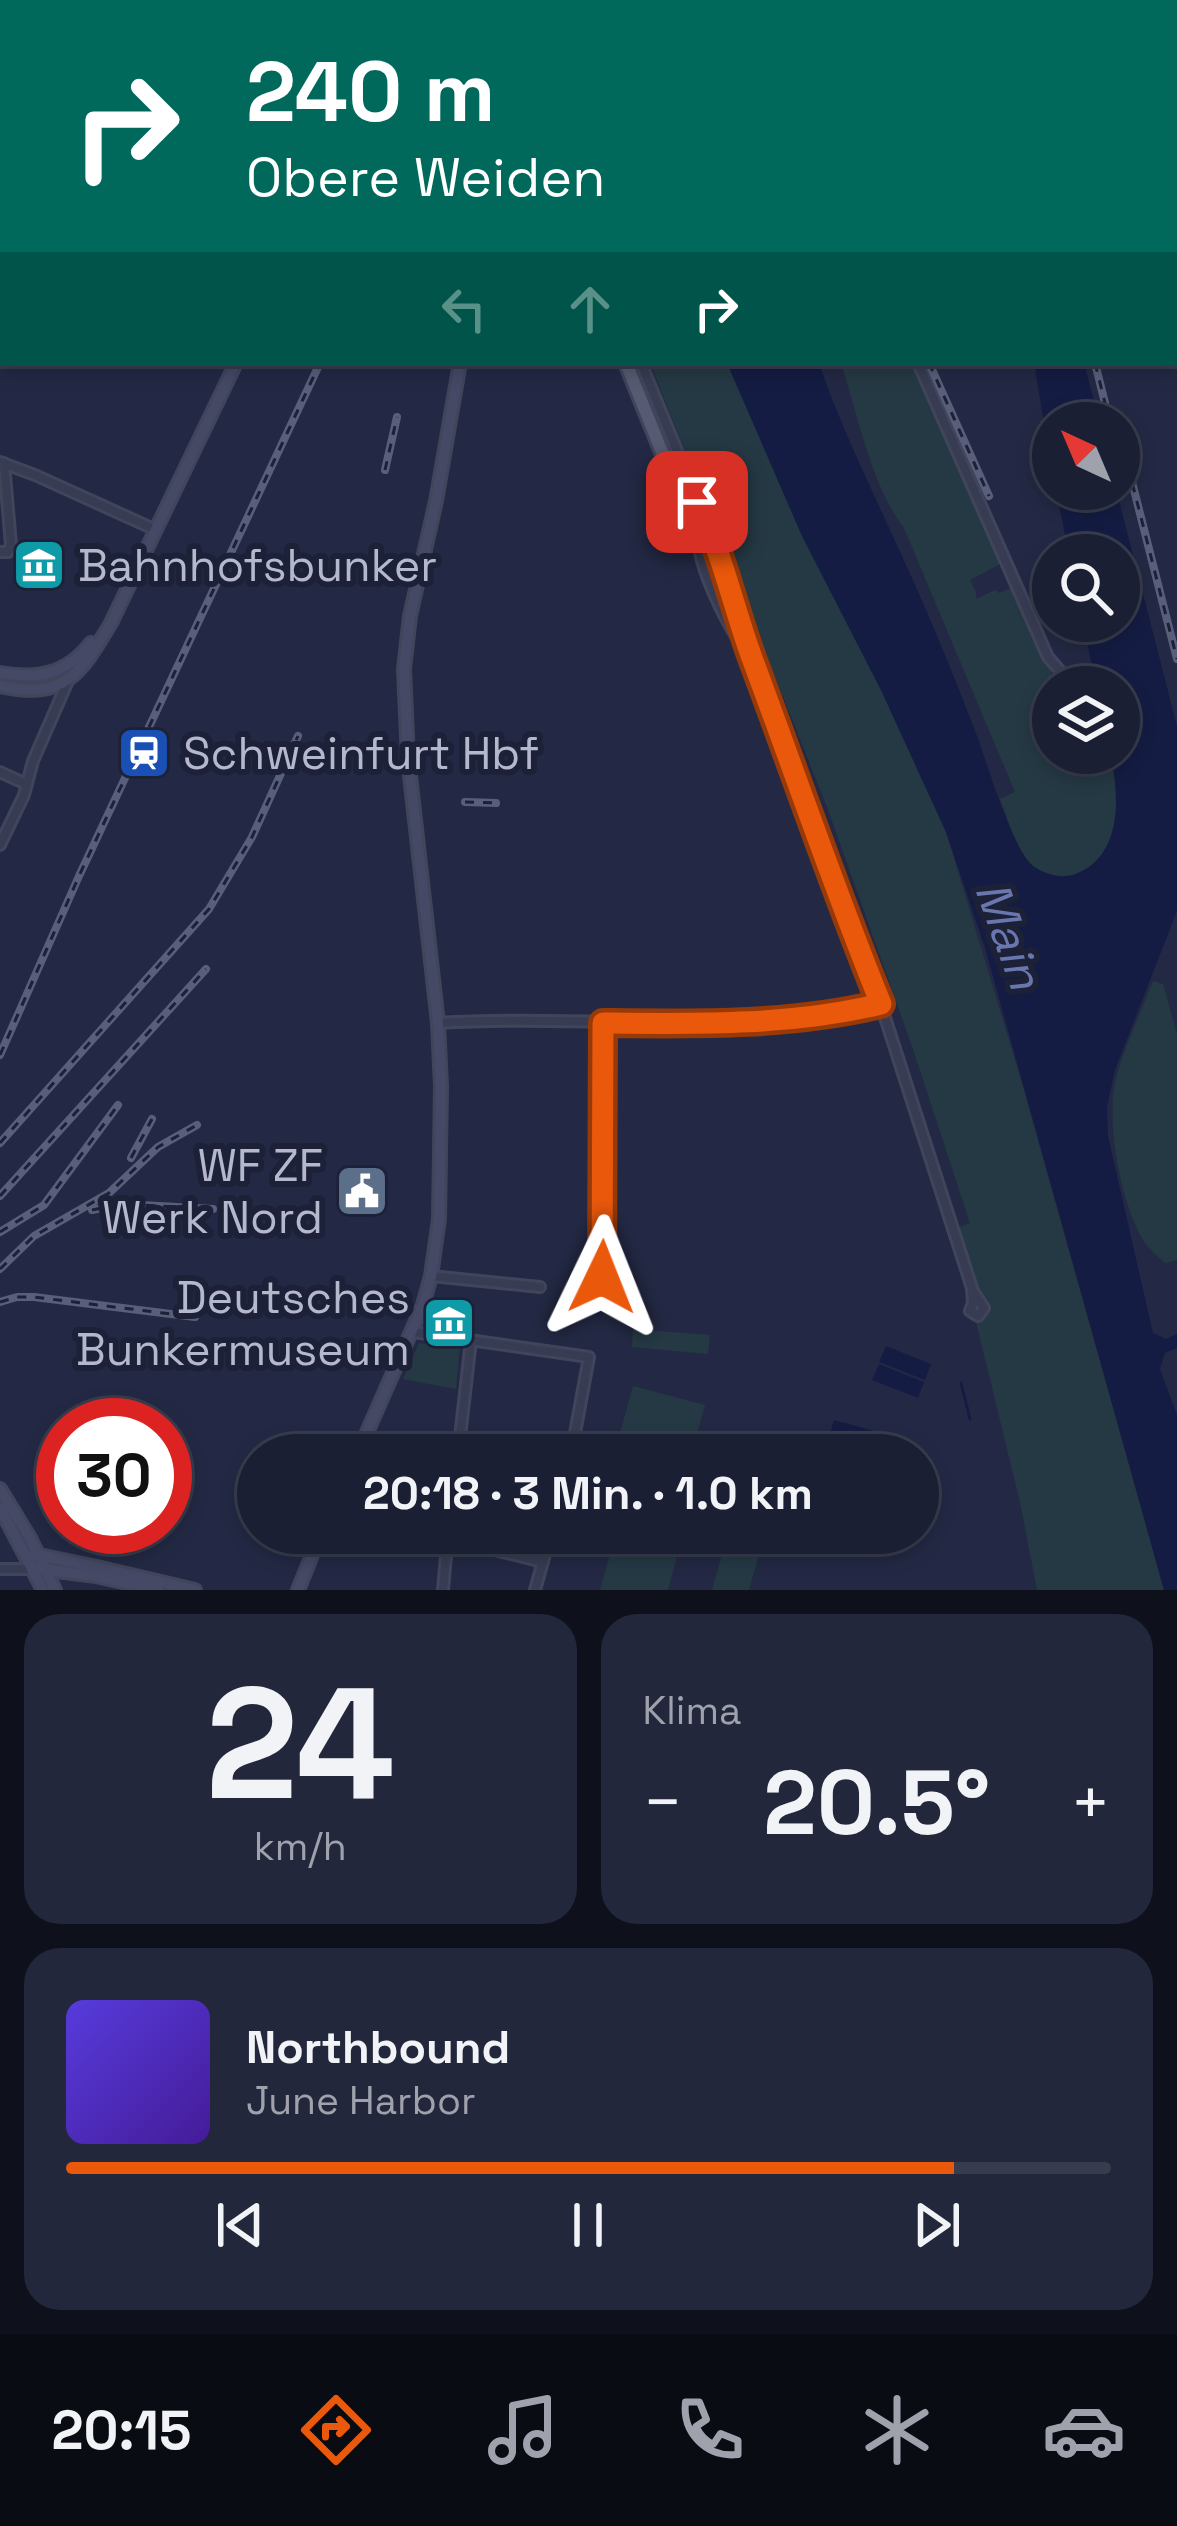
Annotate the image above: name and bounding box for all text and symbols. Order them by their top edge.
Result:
text: 240 m [246,38,495,146]
icon: right [48,48,204,204]
text: Obere Weiden [246,143,605,212]
icon: left [431,276,497,342]
icon: ahead [557,276,623,342]
icon: right [683,276,749,342]
north arrow [1032,402,1140,510]
map controls [1032,402,1140,774]
pin [646,451,748,553]
icon: arrive [664,469,730,535]
button: search [1032,534,1140,642]
museum icon: Bahnhofsbunker [11,537,67,593]
place label: Bahnhofsbunker [78,537,437,594]
button: layers [1032,666,1140,774]
station icon: Schweinfurt Hbf [116,725,172,781]
place label: Schweinfurt Hbf [183,725,539,782]
water label: Main [961,873,1057,999]
place label: WF ZF Werk Nord [102,1137,323,1246]
public building icon: WF ZF Werk Nord [334,1163,390,1219]
position arrow [539,1214,665,1340]
place label: Deutsches Bunkermuseum [76,1269,410,1378]
museum icon: Deutsches Bunkermuseum [421,1295,477,1351]
speed limit sign: 30 [36,1398,192,1554]
text: 20:18 · 3 Min. · 1.0 km [363,1465,813,1522]
text: 24 [206,1644,395,1844]
text: Klima [643,1686,741,1735]
text: 20.5° [763,1745,990,1860]
text: − [643,1760,683,1844]
text: + [1070,1760,1111,1844]
text: km/h [254,1822,347,1871]
text: Northbound [246,2019,510,2076]
text: June Harbor [246,2076,476,2125]
icon: previous [207,2192,273,2258]
icon: pause [555,2192,621,2258]
icon: next [904,2192,970,2258]
icon: directions [294,2388,378,2472]
icon: music [481,2388,565,2472]
icon: phone [668,2388,752,2472]
icon: climate [855,2388,939,2472]
icon: car [1042,2388,1126,2472]
text: 20:15 [51,2396,191,2465]

